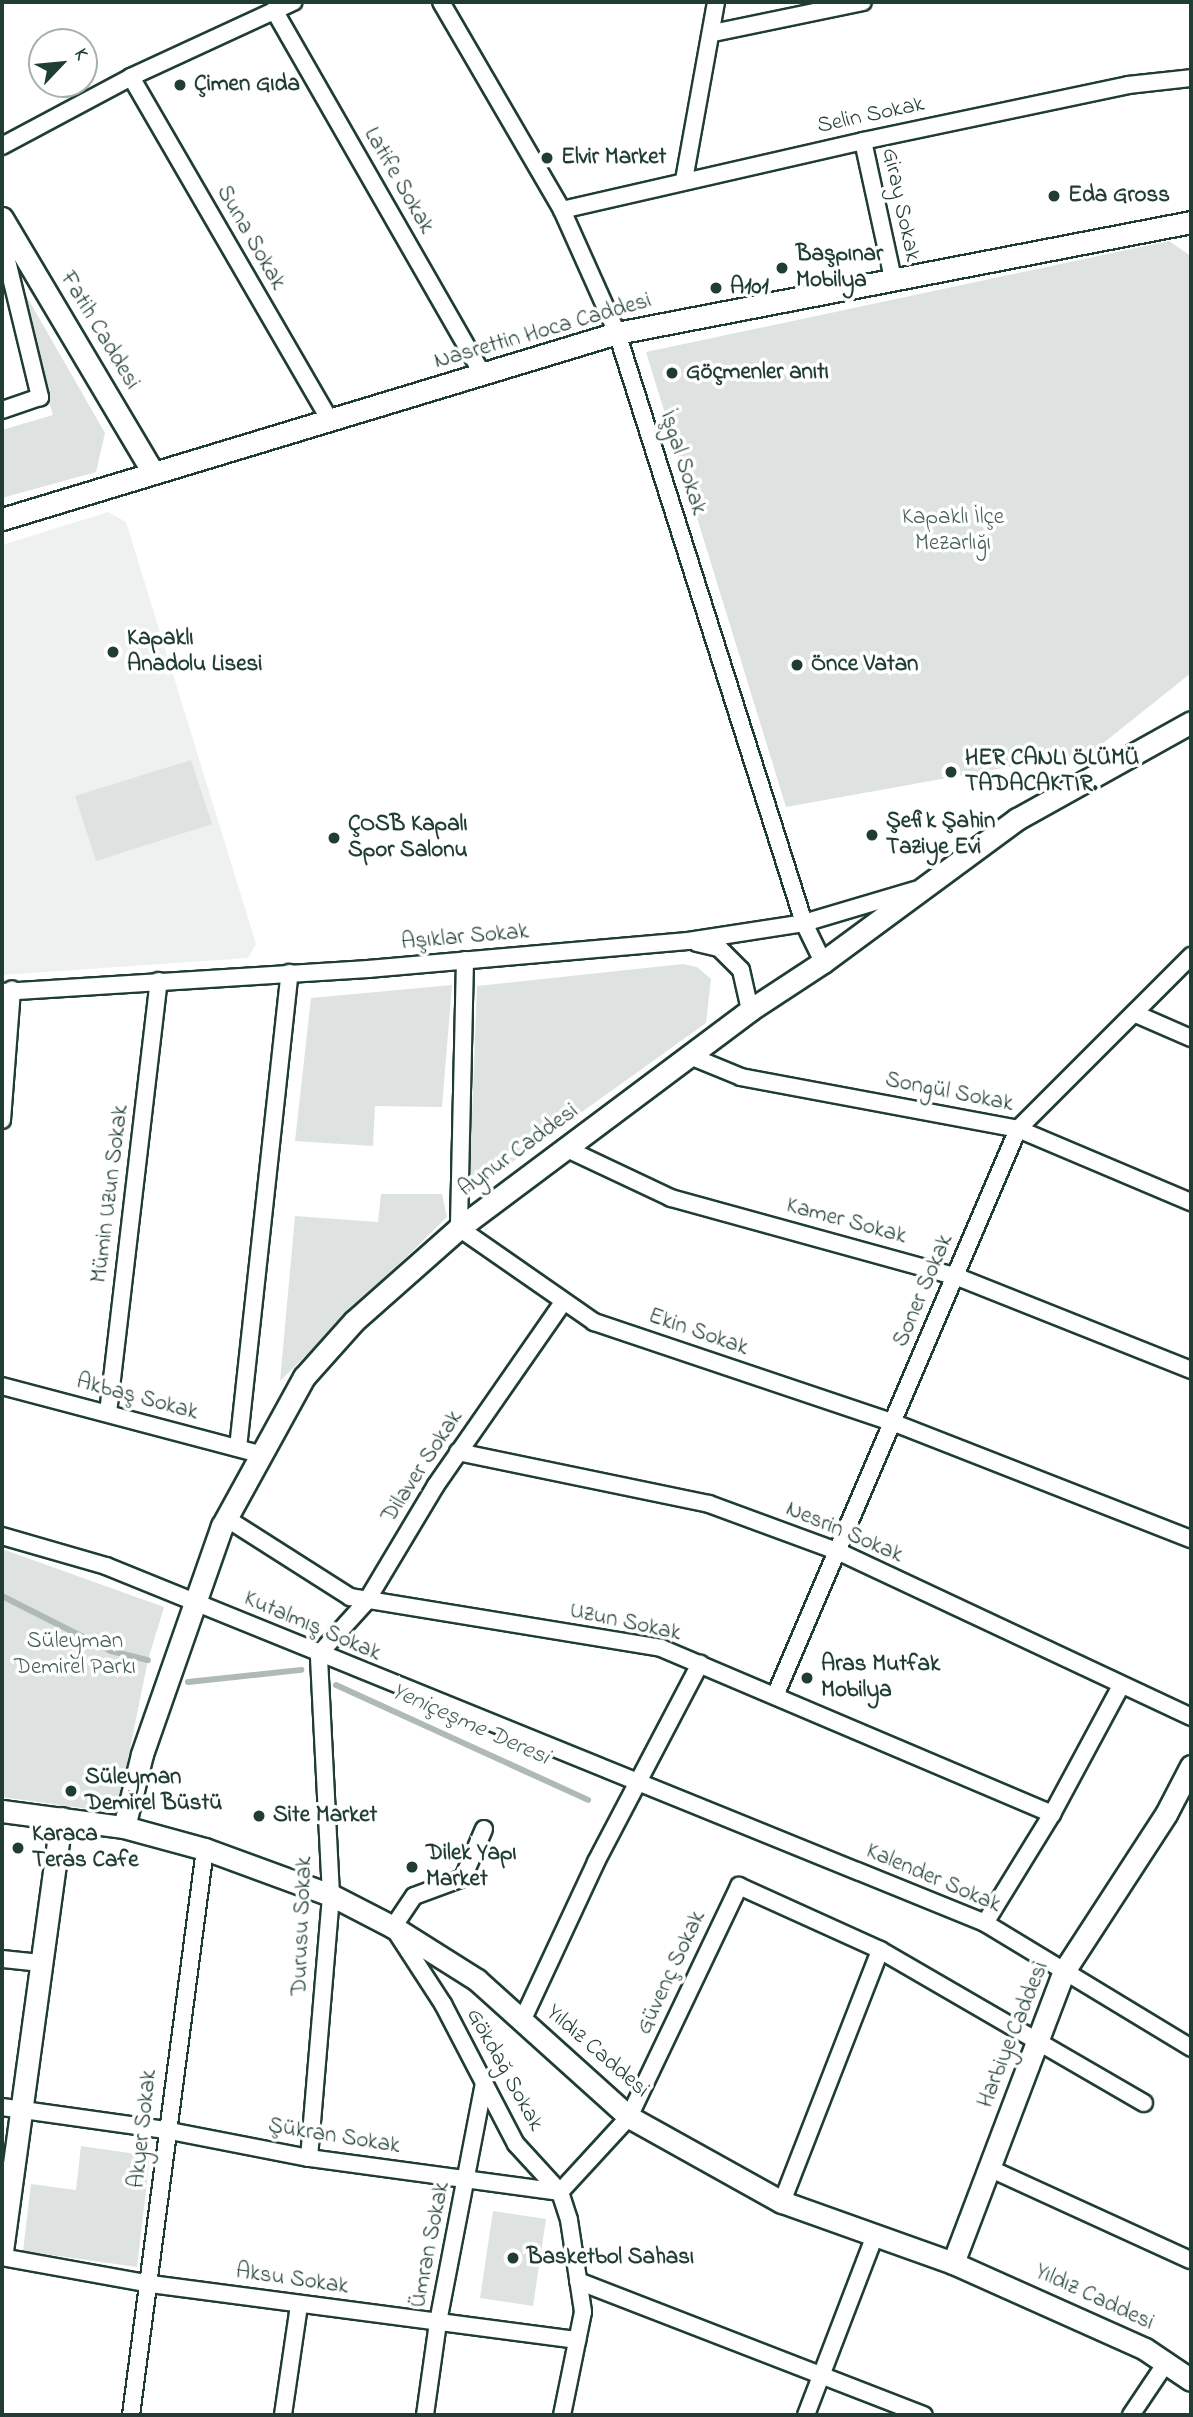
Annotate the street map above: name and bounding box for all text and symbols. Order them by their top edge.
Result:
north arrow [28,28,98,98]
text: K [66,44,95,65]
place label: Çimen Gıda [194,71,300,99]
marker: Çimen Gıda [172,77,188,93]
street label: Selin Sokak [815,91,927,141]
street label: Latife Sokak [357,123,439,239]
place label: Elvir Market [561,144,666,172]
street label: Giray Sokak [875,146,925,264]
marker: Elvir Market [539,150,555,166]
street label: Suna Sokak [209,181,291,295]
place label: Eda Gross [1068,182,1170,210]
marker: Eda Gross [1046,188,1062,204]
place label: Başpınar Mobilya [796,241,883,295]
marker: Başpınar Mobilya [774,260,790,276]
street label: Fatih Caddesi [53,267,145,395]
place label: A101 [730,274,769,302]
marker: A101 [708,280,724,296]
street label: Nasrettin Hoca Caddesi [431,288,655,376]
place label: Göçmenler anıtı [686,359,829,387]
marker: Göçmenler anıtı [664,365,680,381]
street label: İşgal Sokak [652,407,712,519]
park label: Kapaklı İlçe Mezarlığı [902,504,1004,558]
place label: Kapaklı Anadolu Lisesi [127,625,262,679]
marker: Kapaklı Anadolu Lisesi [105,644,121,660]
place label: Önce Vatan [811,651,918,679]
marker: Önce Vatan [789,657,805,673]
place label: HER CANLI ÖLÜMÜ TADACAKTIR. [965,745,1139,799]
marker: HER CANLI ÖLÜMÜ TADACAKTIR. [943,764,959,780]
place label: Şefik Şahin Taziye Evi [886,808,995,862]
place label: ÇOSB Kapalı Spor Salonu [348,811,468,865]
marker: Şefik Şahin Taziye Evi [864,827,880,843]
marker: ÇOSB Kapalı Spor Salonu [326,830,342,846]
street label: Aşıklar Sokak [400,919,530,957]
street label: Songül Sokak [883,1067,1015,1119]
street label: Aynur Caddesi [454,1098,584,1204]
street label: Mümin Uzun Sokak [86,1103,136,1285]
street label: Kamer Sokak [783,1193,909,1251]
street label: Soner Sokak [888,1230,960,1352]
street label: Ekin Sokak [644,1303,752,1363]
street label: Akbaş Sokak [73,1369,201,1427]
street label: Dilaver Sokak [376,1406,470,1528]
street label: Nesrin Sokak [781,1496,907,1570]
street label: Kutalmış Sokak [239,1586,385,1668]
street label: Uzun Sokak [567,1598,683,1648]
park label: Süleyman Demirel Parkı [14,1628,136,1682]
place label: Aras Mutfak Mobilya [821,1651,940,1705]
marker: Aras Mutfak Mobilya [799,1670,815,1686]
water label: Yeniçeşme Deresi [386,1677,554,1773]
place label: Süleyman Demirel Büstü [85,1764,222,1818]
marker: Süleyman Demirel Büstü [63,1783,79,1799]
place label: Site Market [273,1802,377,1830]
marker: Site Market [251,1808,267,1824]
place label: Karaca Teras Cafe [32,1821,139,1875]
street label: Kalender Sokak [861,1838,1005,1920]
marker: Karaca Teras Cafe [10,1840,26,1856]
place label: Dilek Yapı Market [426,1840,517,1894]
street label: Durusu Sokak [287,1856,319,1996]
marker: Dilek Yapı Market [404,1859,420,1875]
street label: Güvenç Sokak [631,1907,713,2039]
street label: Harbiye Caddesi [972,1958,1056,2112]
street label: Yıldız Caddesi [540,2000,654,2104]
street label: Gökdağ Sokak [459,2004,549,2136]
street label: Akyer Sokak [124,2068,164,2190]
street label: Şükran Sokak [266,2113,402,2161]
street label: Ümran Sokak [405,2180,457,2310]
place label: Basketbol Sahası [527,2244,694,2272]
marker: Basketbol Sahası [505,2250,521,2266]
street label: Aksu Sokak [234,2258,350,2302]
street label: Yıldız Caddesi [1030,2258,1158,2338]

